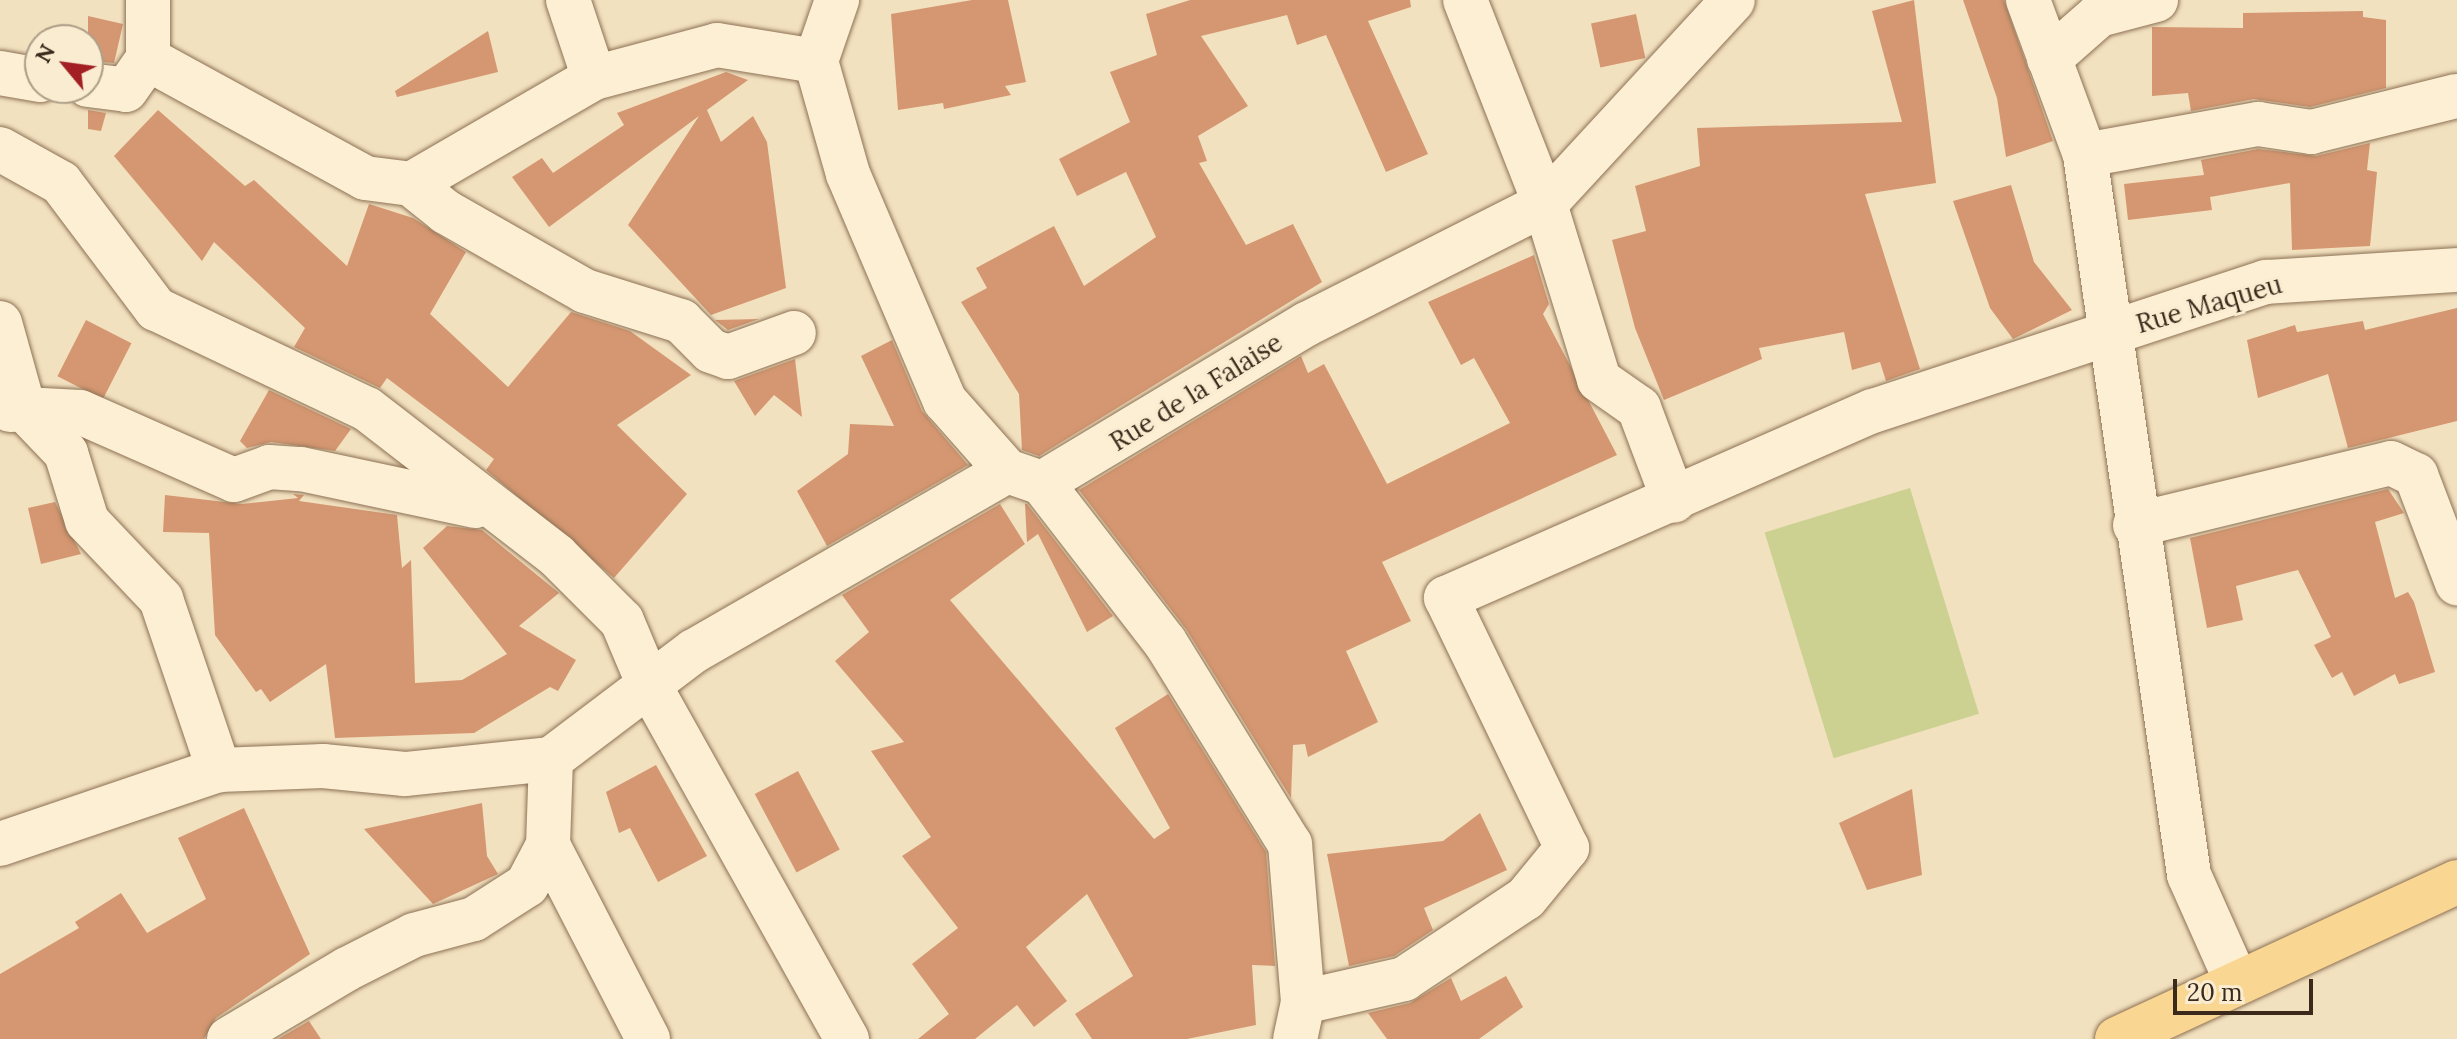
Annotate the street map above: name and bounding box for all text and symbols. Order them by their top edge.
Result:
north arrow [24,24,104,104]
text: N [28,39,61,68]
street label: Rue Maqueu [2133,268,2285,340]
street label: Rue de la Falaise [1104,327,1288,457]
scale bar [2177,963,2317,1013]
text: 20 m [2187,977,2243,1008]

